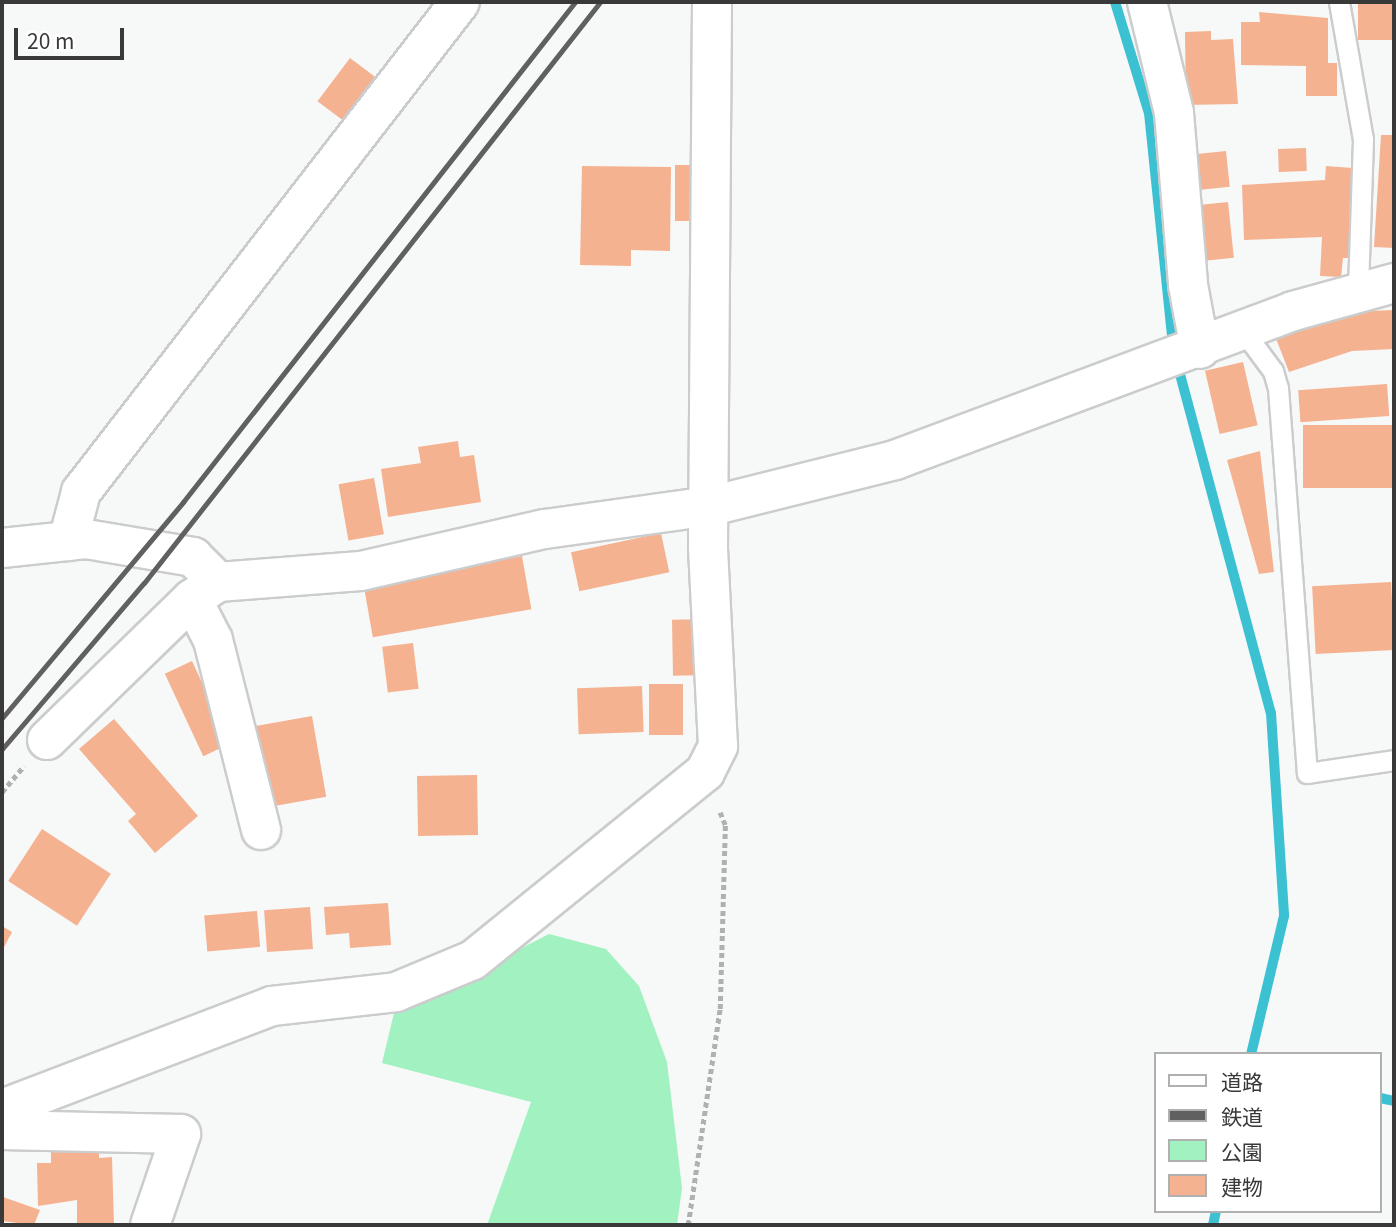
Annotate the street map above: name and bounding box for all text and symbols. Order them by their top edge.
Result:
scale bar [18,14,128,58]
text: 20 m [27,25,74,55]
legend [1154,1052,1382,1213]
text: 道路 [1221,1066,1263,1096]
text: 鉄道 [1221,1101,1263,1131]
text: 公園 [1221,1136,1263,1166]
text: 建物 [1221,1171,1263,1201]

